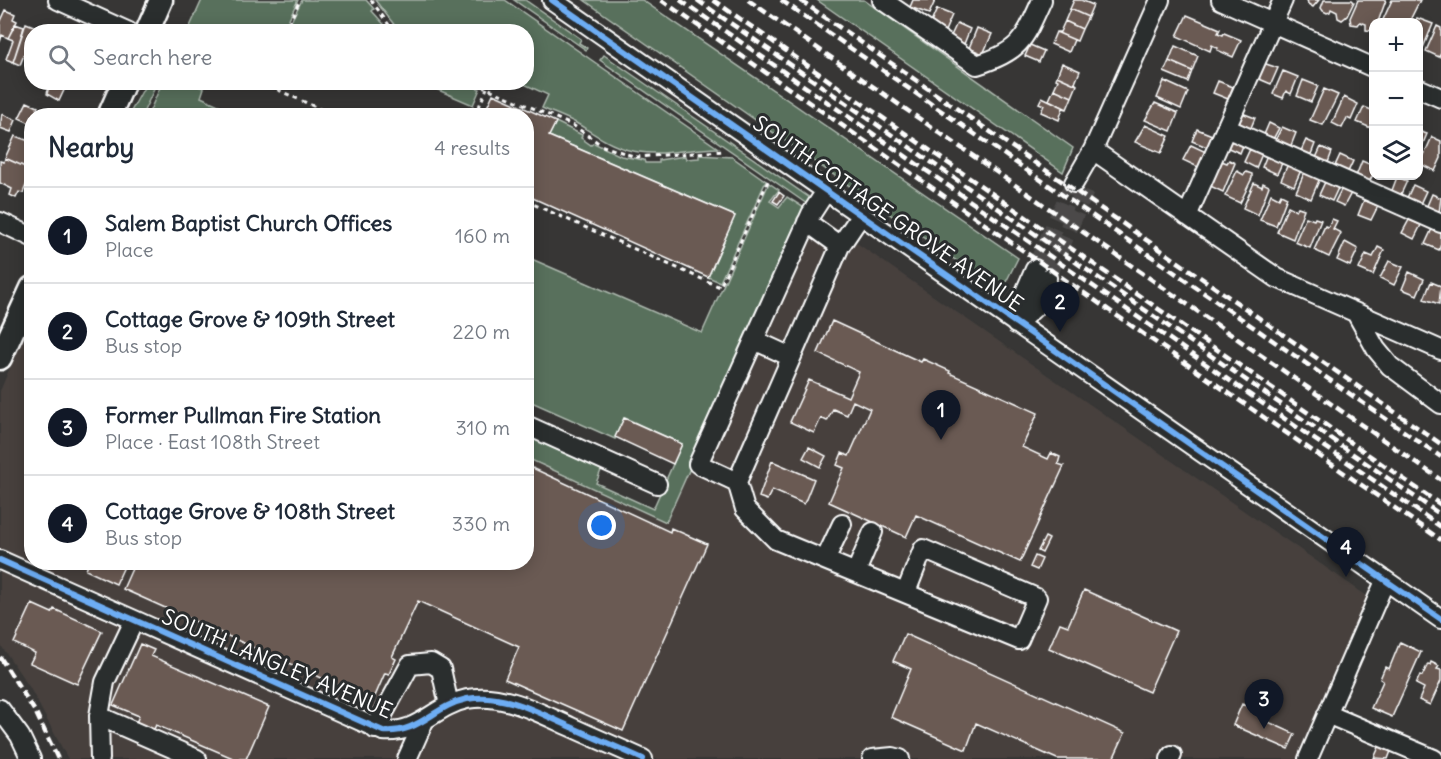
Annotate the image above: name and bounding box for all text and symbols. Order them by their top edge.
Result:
map controls [1369,18,1423,180]
button: + [1369,18,1423,72]
search box [24,24,534,90]
icon: search [45,41,78,74]
text: Search here [93,43,212,71]
button: − [1369,72,1423,126]
street label: SOUTH COTTAGE GROVE AVENUE [748,110,1029,318]
button: layers [1369,126,1423,180]
text: Nearby [48,131,134,164]
text: 4 results [434,135,510,160]
text: Salem Baptist Church Offices [105,209,392,237]
text: 1 [64,223,71,248]
text: 160 m [455,223,510,248]
text: Place [105,237,153,262]
pin: 2 [1040,282,1080,332]
text: Cottage Grove & 109th Street [105,305,395,333]
text: 2 [62,319,73,344]
text: 220 m [453,319,510,344]
text: Bus stop [105,333,182,358]
pin: 1 [922,390,960,440]
text: Former Pullman Fire Station [105,401,381,429]
text: 3 [62,415,73,440]
text: 310 m [455,415,510,440]
text: Place · East 108th Street [105,429,320,454]
text: Cottage Grove & 108th Street [105,497,395,525]
text: 4 [62,511,73,536]
text: 330 m [452,511,510,536]
your location [587,511,616,540]
text: Bus stop [105,525,182,550]
pin: 4 [1326,528,1366,577]
street label: SOUTH LANGLEY AVENUE [158,603,397,724]
pin: 3 [1244,680,1284,729]

